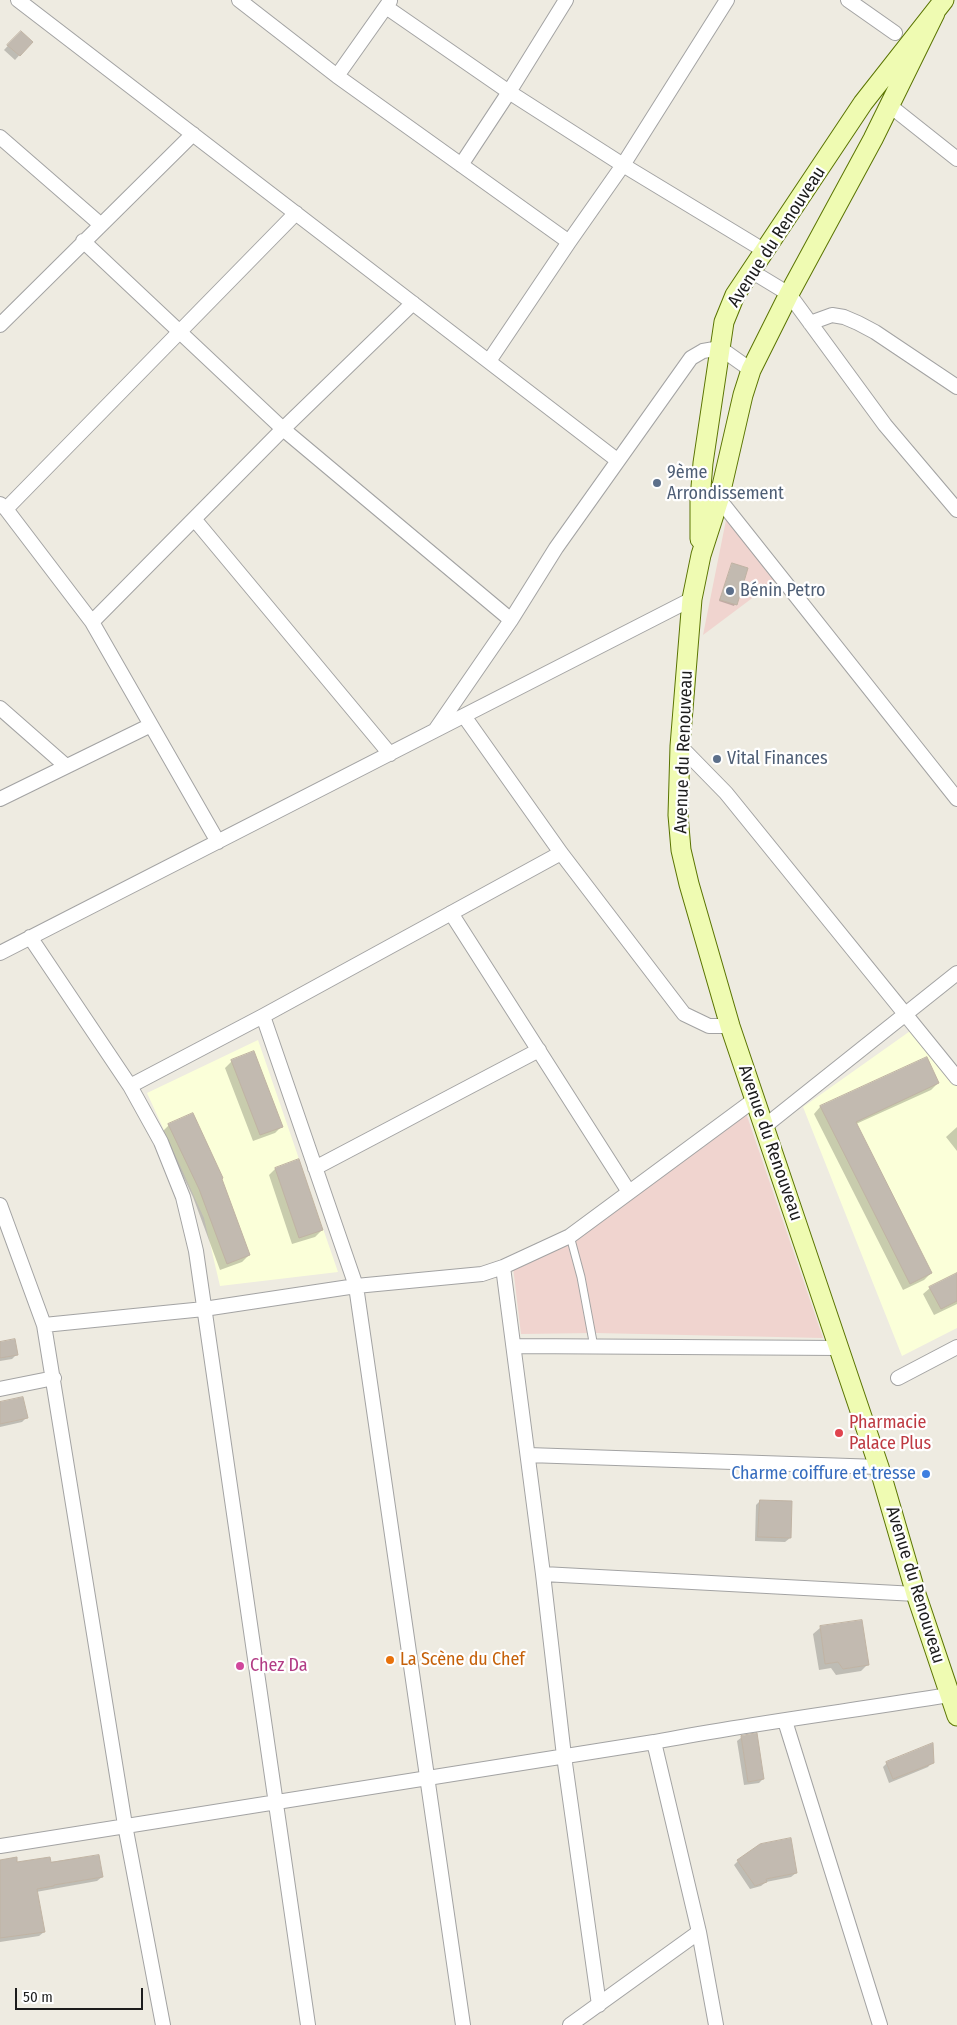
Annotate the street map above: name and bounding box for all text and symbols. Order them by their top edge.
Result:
street label: Avenue du Renouveau [723,163,831,311]
place label: 9ème Arrondissement [667,462,784,504]
marker: 9ème Arrondissement [651,477,663,489]
place label: Bénin Petro [740,580,825,602]
marker: Bénin Petro [724,585,736,597]
street label: Avenue du Renouveau [670,670,698,834]
place label: Vital Finances [727,748,828,770]
marker: Vital Finances [711,753,723,765]
street label: Avenue du Renouveau [733,1062,807,1224]
place label: Pharmacie Palace Plus [849,1412,931,1455]
marker: Pharmacie Palace Plus [833,1427,845,1439]
place label: Charme coiffure et tresse [731,1463,916,1485]
marker: Charme coiffure et tresse [920,1468,932,1480]
street label: Avenue du Renouveau [881,1504,949,1666]
place label: La Scène du Chef [400,1649,525,1671]
marker: La Scène du Chef [384,1654,396,1666]
place label: Chez Da [250,1655,308,1677]
marker: Chez Da [234,1660,246,1672]
scale bar [18,1978,145,2010]
text: 50 m [23,1988,53,2006]

